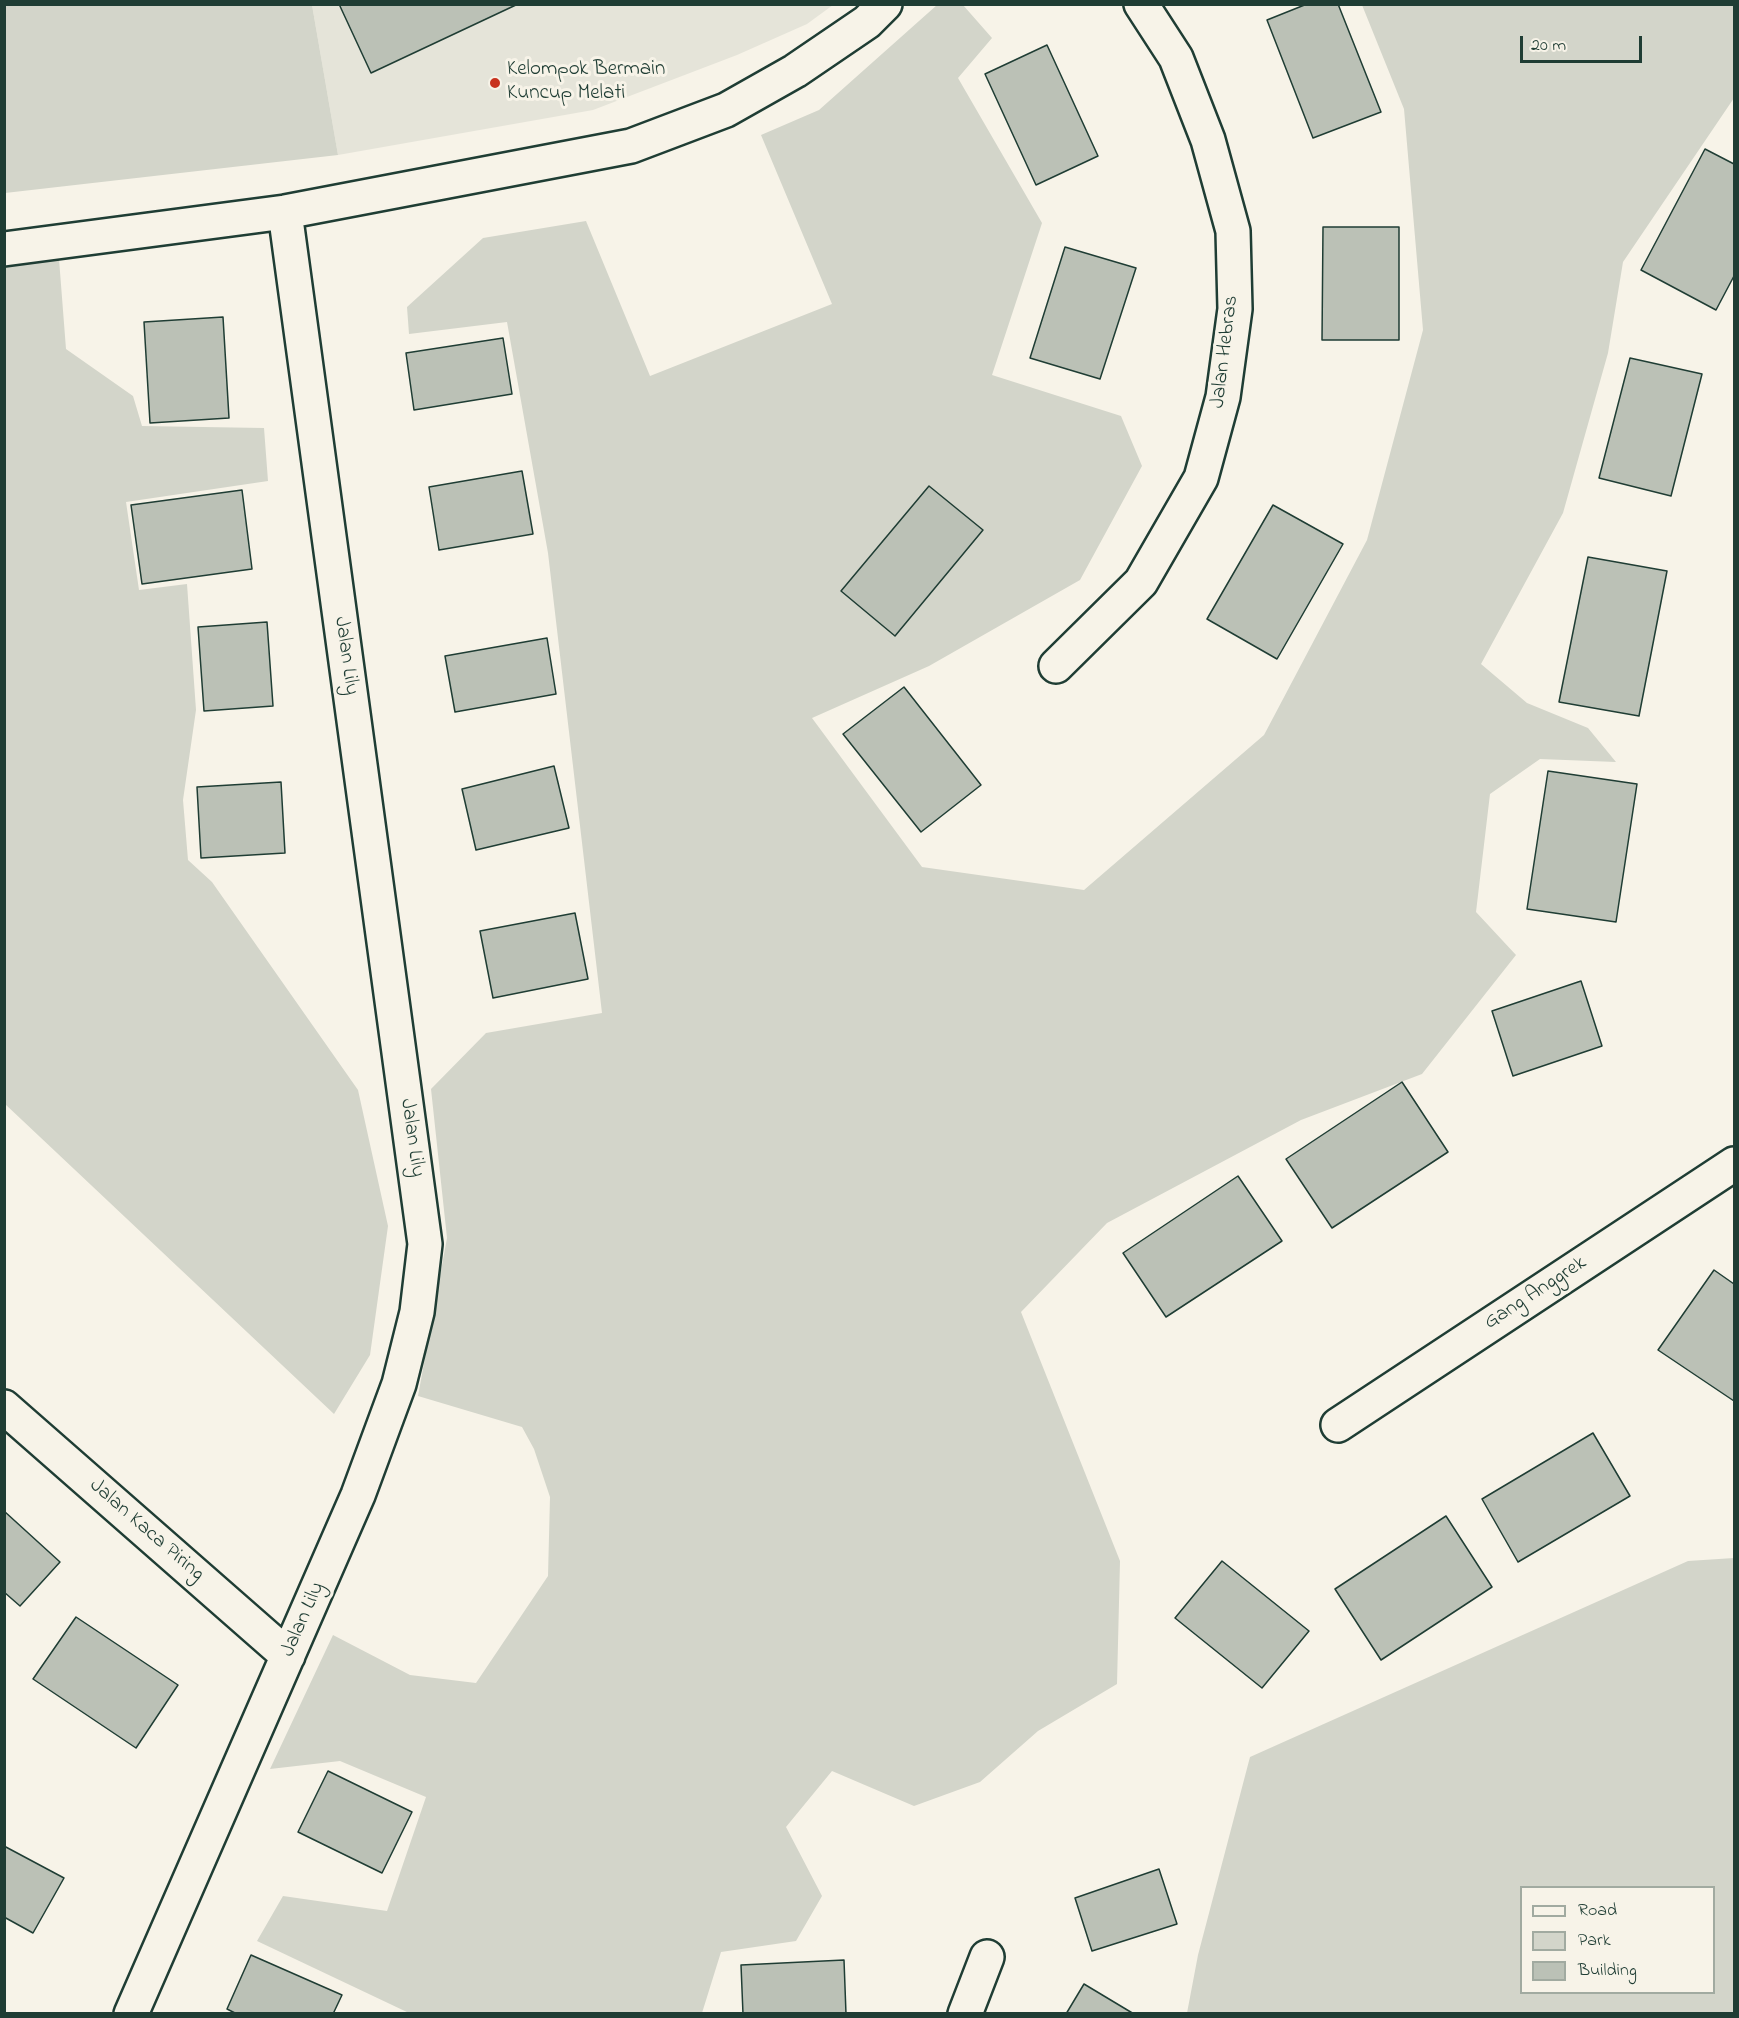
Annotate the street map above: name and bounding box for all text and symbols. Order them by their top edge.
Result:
scale bar [1523,24,1644,62]
text: 20 m [1531,33,1566,59]
place label: Kelompok Bermain Kuncup Melati [507,58,665,108]
marker: Kelompok Bermain Kuncup Melati [488,76,502,90]
street label: Jalan Hebras [1207,294,1245,410]
street label: Jalan Lily [327,615,363,697]
street label: Jalan Lily [393,1097,429,1179]
street label: Gang Anggrek [1480,1252,1592,1336]
street label: Jalan Kaca Piring [83,1474,209,1588]
street label: Jalan Lily [276,1579,332,1661]
legend [1520,1886,1715,1994]
text: Road [1578,1898,1617,1924]
text: Park [1578,1928,1611,1954]
text: Building [1578,1958,1637,1984]

